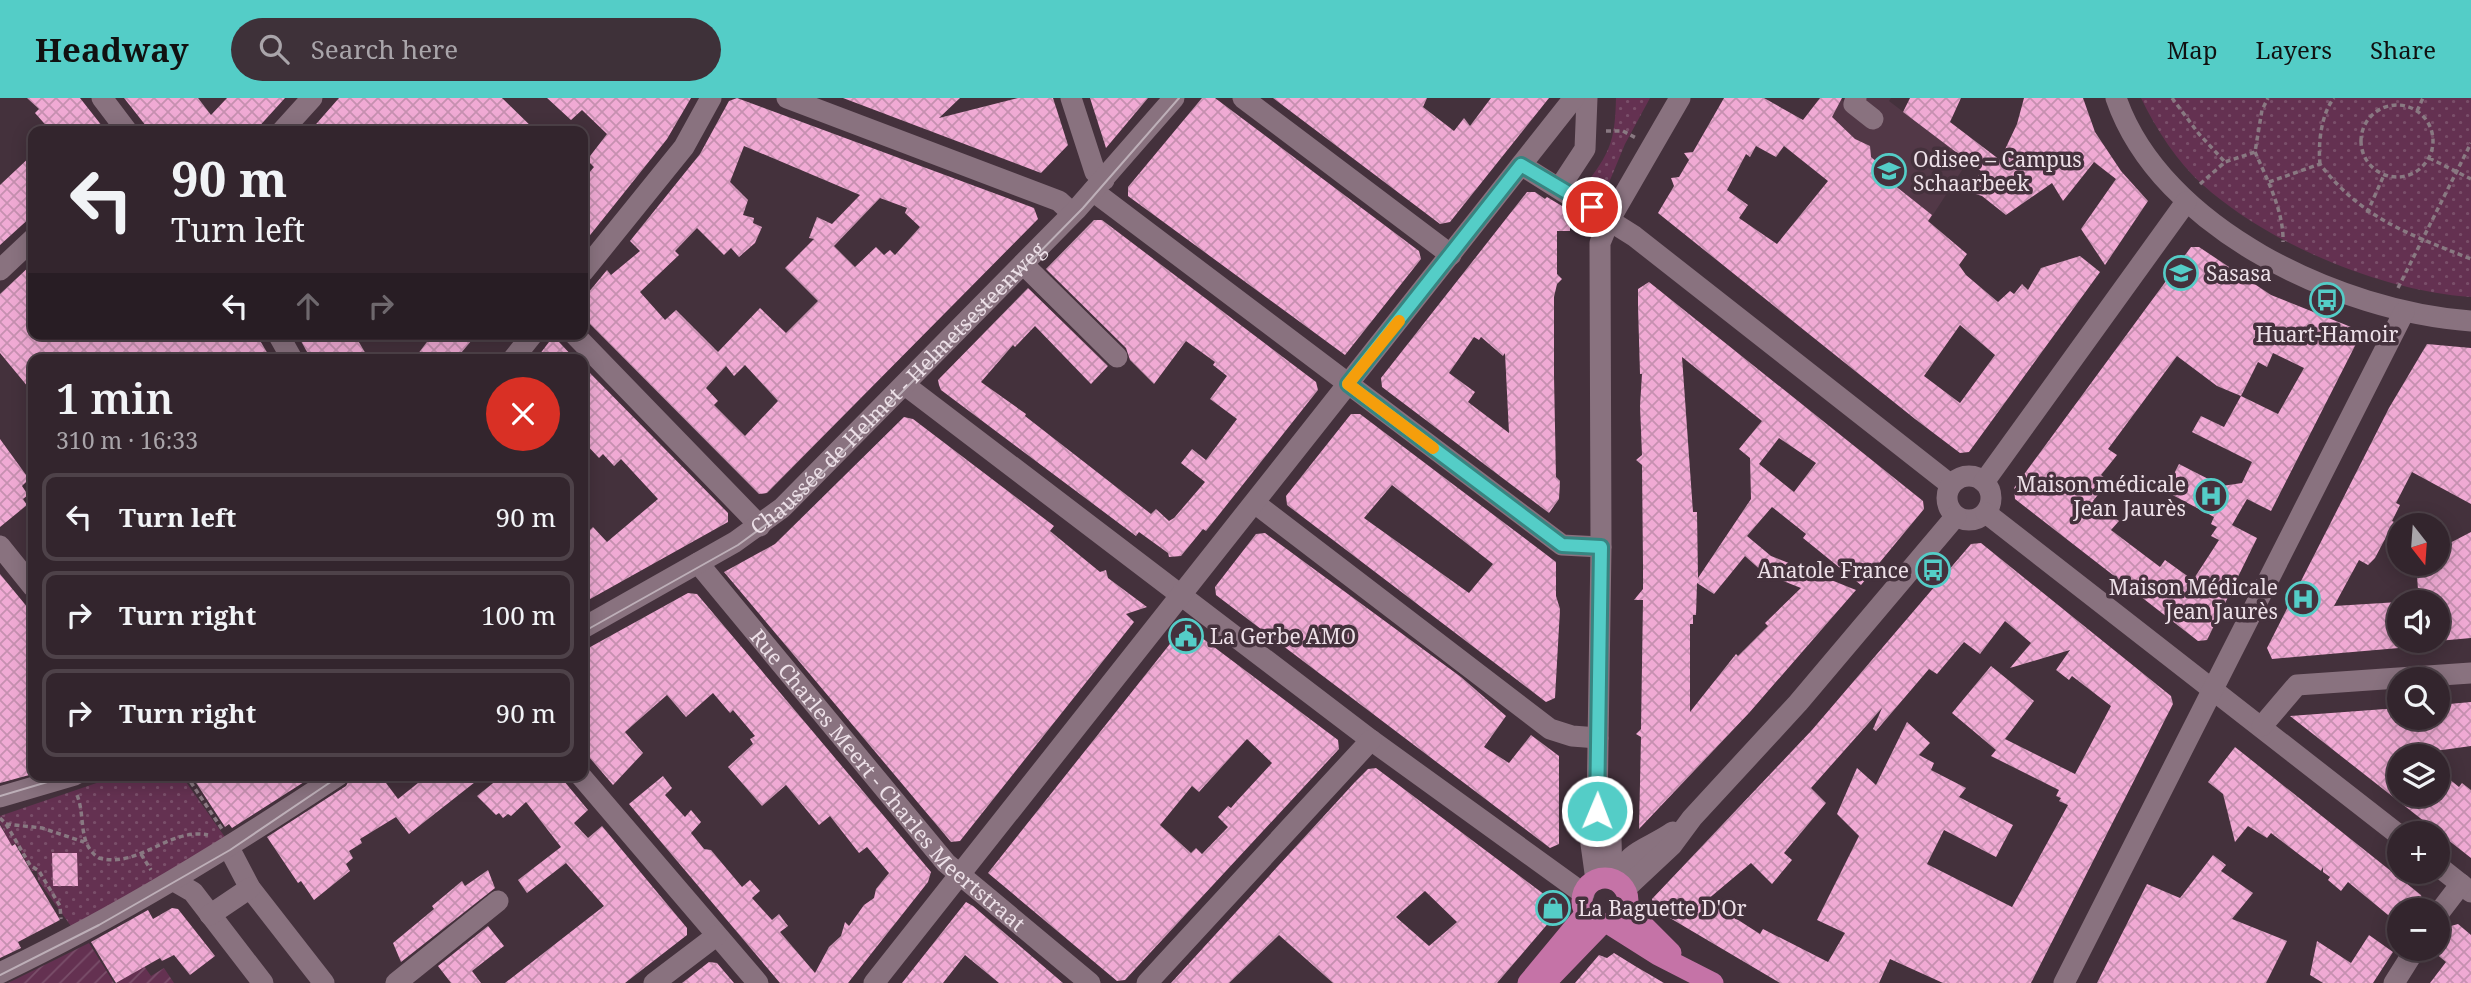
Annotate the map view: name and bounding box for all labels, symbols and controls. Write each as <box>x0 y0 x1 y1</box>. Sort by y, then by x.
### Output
search box <box>231 18 721 81</box>
text: Headway <box>35 27 189 72</box>
icon: search <box>255 30 293 68</box>
text: Search here <box>311 31 458 67</box>
text: Map <box>2167 33 2218 66</box>
text: Layers <box>2256 33 2332 66</box>
text: Share <box>2370 33 2436 66</box>
text: 90 m <box>171 145 287 211</box>
place label: Odisee – Campus Schaarbeek <box>1913 145 2082 197</box>
school or university icon: Odisee – Campus Schaarbeek <box>1870 152 1908 190</box>
icon: left <box>56 154 147 245</box>
pin <box>1562 177 1622 237</box>
icon: arrive <box>1573 188 1611 226</box>
text: Turn left <box>171 208 305 251</box>
street label: Chaussée de Helmet - Helmetsesteenweg <box>744 235 1052 541</box>
school or university icon: Sasasa <box>2162 254 2200 292</box>
place label: Sasasa <box>2206 259 2272 287</box>
bus stop icon: Huart-Hamoir <box>2308 281 2346 319</box>
icon: left <box>216 287 254 325</box>
icon: ahead <box>289 287 327 325</box>
icon: right <box>362 287 400 325</box>
place label: Huart-Hamoir <box>2256 320 2398 348</box>
text: 1 min <box>56 369 173 426</box>
button: close <box>486 377 560 451</box>
text: 310 m · 16:33 <box>56 424 198 456</box>
place label: Maison médicale Jean Jaurès <box>2017 470 2186 522</box>
hospital icon: Maison médicale Jean Jaurès <box>2192 477 2230 515</box>
icon: left <box>60 498 98 536</box>
text: Turn left <box>119 499 236 535</box>
text: 90 m <box>496 499 556 535</box>
north arrow <box>2387 513 2450 576</box>
map controls <box>2387 513 2450 961</box>
bus stop icon: Anatole France <box>1914 551 1952 589</box>
place label: Anatole France <box>1757 556 1909 584</box>
place label: Maison Médicale Jean Jaurès <box>2109 573 2278 625</box>
hospital icon: Maison Médicale Jean Jaurès <box>2284 580 2322 618</box>
button: sound <box>2387 590 2450 653</box>
icon: right <box>60 596 98 634</box>
text: Turn right <box>119 597 256 633</box>
text: 100 m <box>481 597 556 633</box>
public building icon: La Gerbe AMO <box>1167 617 1205 655</box>
place label: La Gerbe AMO <box>1210 622 1356 650</box>
street label: Rue Charles Meert - Charles Meertstraat <box>744 623 1031 937</box>
button: search <box>2387 667 2450 730</box>
icon: right <box>60 694 98 732</box>
text: Turn right <box>119 695 256 731</box>
text: 90 m <box>496 695 556 731</box>
button: layers <box>2387 744 2450 807</box>
position arrow <box>1560 774 1634 848</box>
button: + <box>2387 821 2450 884</box>
shop icon: La Baguette D'Or <box>1534 889 1572 927</box>
place label: La Baguette D'Or <box>1578 894 1747 922</box>
button: − <box>2387 898 2450 961</box>

